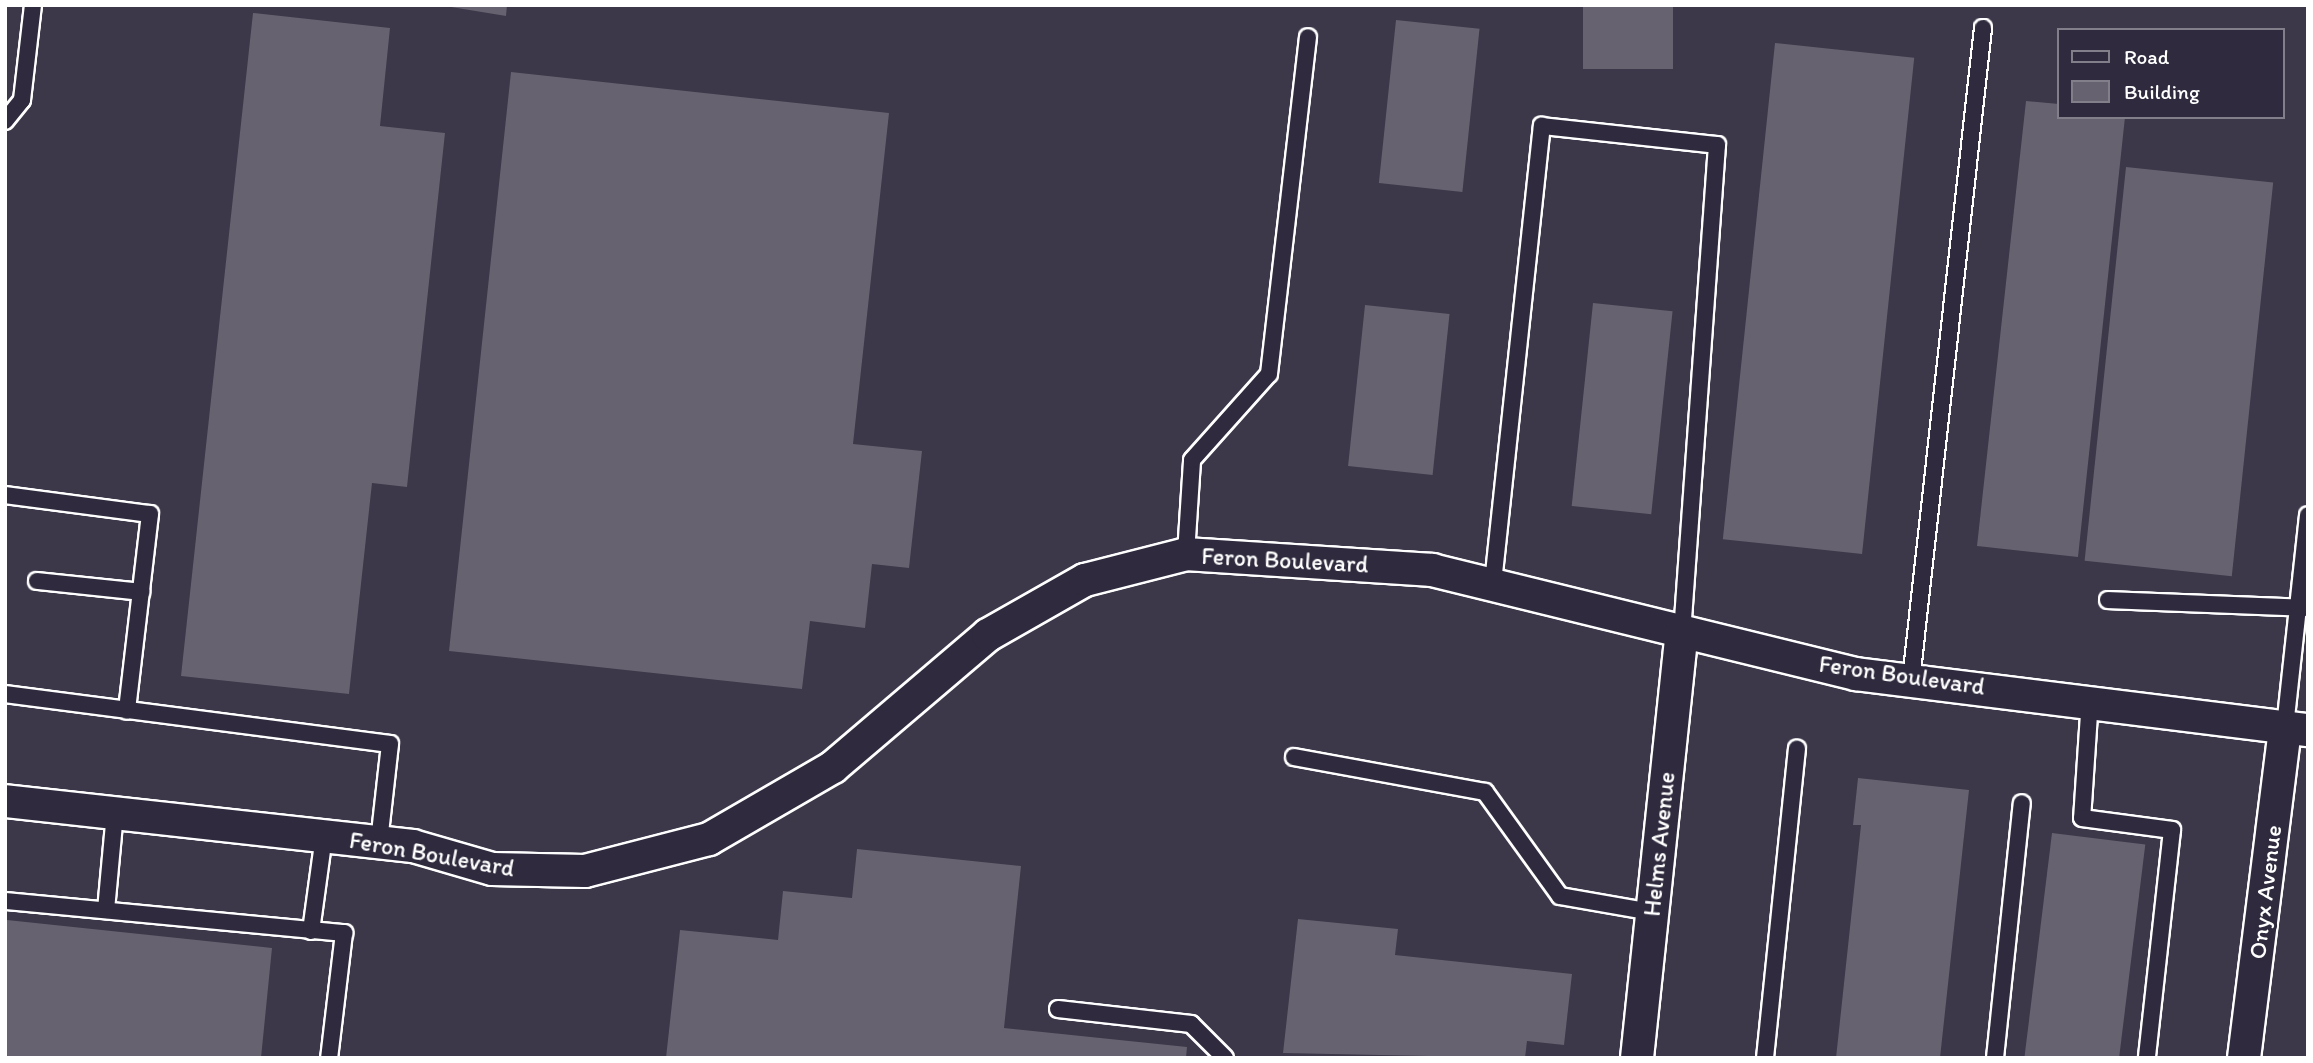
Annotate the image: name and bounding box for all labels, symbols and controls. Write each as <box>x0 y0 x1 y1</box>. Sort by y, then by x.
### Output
legend <box>2058 28 2285 119</box>
text: Road <box>2124 44 2169 69</box>
text: Building <box>2124 79 2200 104</box>
street label: Feron Boulevard <box>1200 541 1370 579</box>
street label: Feron Boulevard <box>1817 649 1987 701</box>
street label: Helms Avenue <box>1637 770 1681 918</box>
street label: Onyx Avenue <box>2243 823 2287 961</box>
street label: Feron Boulevard <box>347 825 517 883</box>

